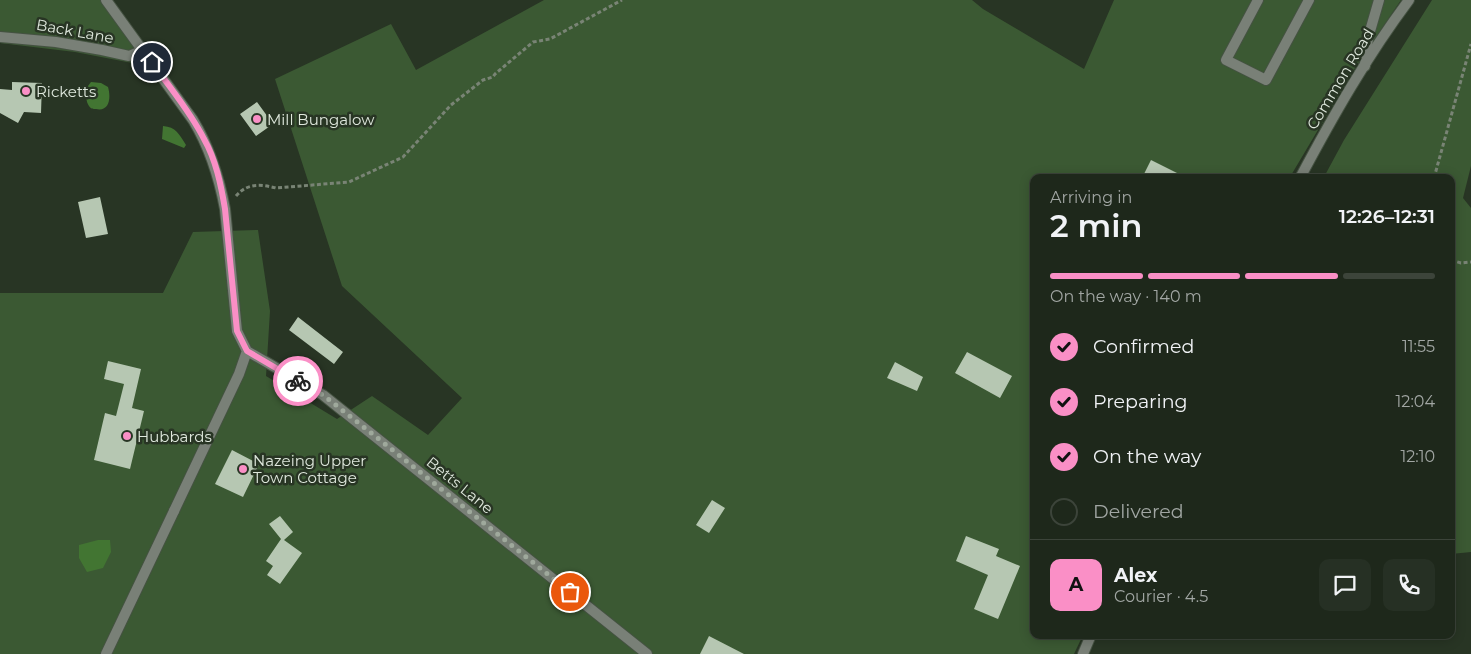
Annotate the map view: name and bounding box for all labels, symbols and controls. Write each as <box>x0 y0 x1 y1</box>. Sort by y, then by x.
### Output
street label: Back Lane <box>35 15 115 47</box>
street label: Common Road <box>1302 25 1378 133</box>
pin <box>131 41 173 83</box>
icon: home <box>138 48 166 76</box>
place label: Ricketts <box>36 82 96 101</box>
marker: Ricketts <box>20 85 32 97</box>
place label: Mill Bungalow <box>267 110 375 129</box>
marker: Mill Bungalow <box>251 113 263 125</box>
text: Arriving in <box>1050 188 1132 207</box>
text: 12:26–12:31 <box>1339 205 1435 228</box>
text: 2 min <box>1050 206 1142 245</box>
text: On the way · 140 m <box>1050 287 1202 306</box>
icon: check <box>1050 333 1078 361</box>
text: Confirmed <box>1093 335 1194 358</box>
text: 11:55 <box>1402 337 1435 356</box>
courier <box>273 356 323 406</box>
icon: bike <box>284 367 312 395</box>
icon: check <box>1050 388 1078 416</box>
text: Preparing <box>1093 390 1188 413</box>
text: 12:04 <box>1396 392 1435 411</box>
place label: Hubbards <box>137 427 212 446</box>
marker: Hubbards <box>121 430 133 442</box>
icon: check <box>1050 443 1078 471</box>
text: On the way <box>1093 445 1201 468</box>
text: 12:10 <box>1400 447 1435 466</box>
place label: Nazeing Upper Town Cottage <box>253 451 366 487</box>
street label: Betts Lane <box>423 452 497 518</box>
marker: Nazeing Upper Town Cottage <box>237 463 249 475</box>
text: Delivered <box>1093 500 1184 523</box>
button: chat <box>1319 559 1371 611</box>
button: phone <box>1383 559 1435 611</box>
text: Alex <box>1114 564 1157 587</box>
pin <box>549 571 591 613</box>
text: A <box>1069 573 1083 596</box>
icon: bag <box>556 578 584 606</box>
text: Courier · 4.5 <box>1114 587 1208 606</box>

